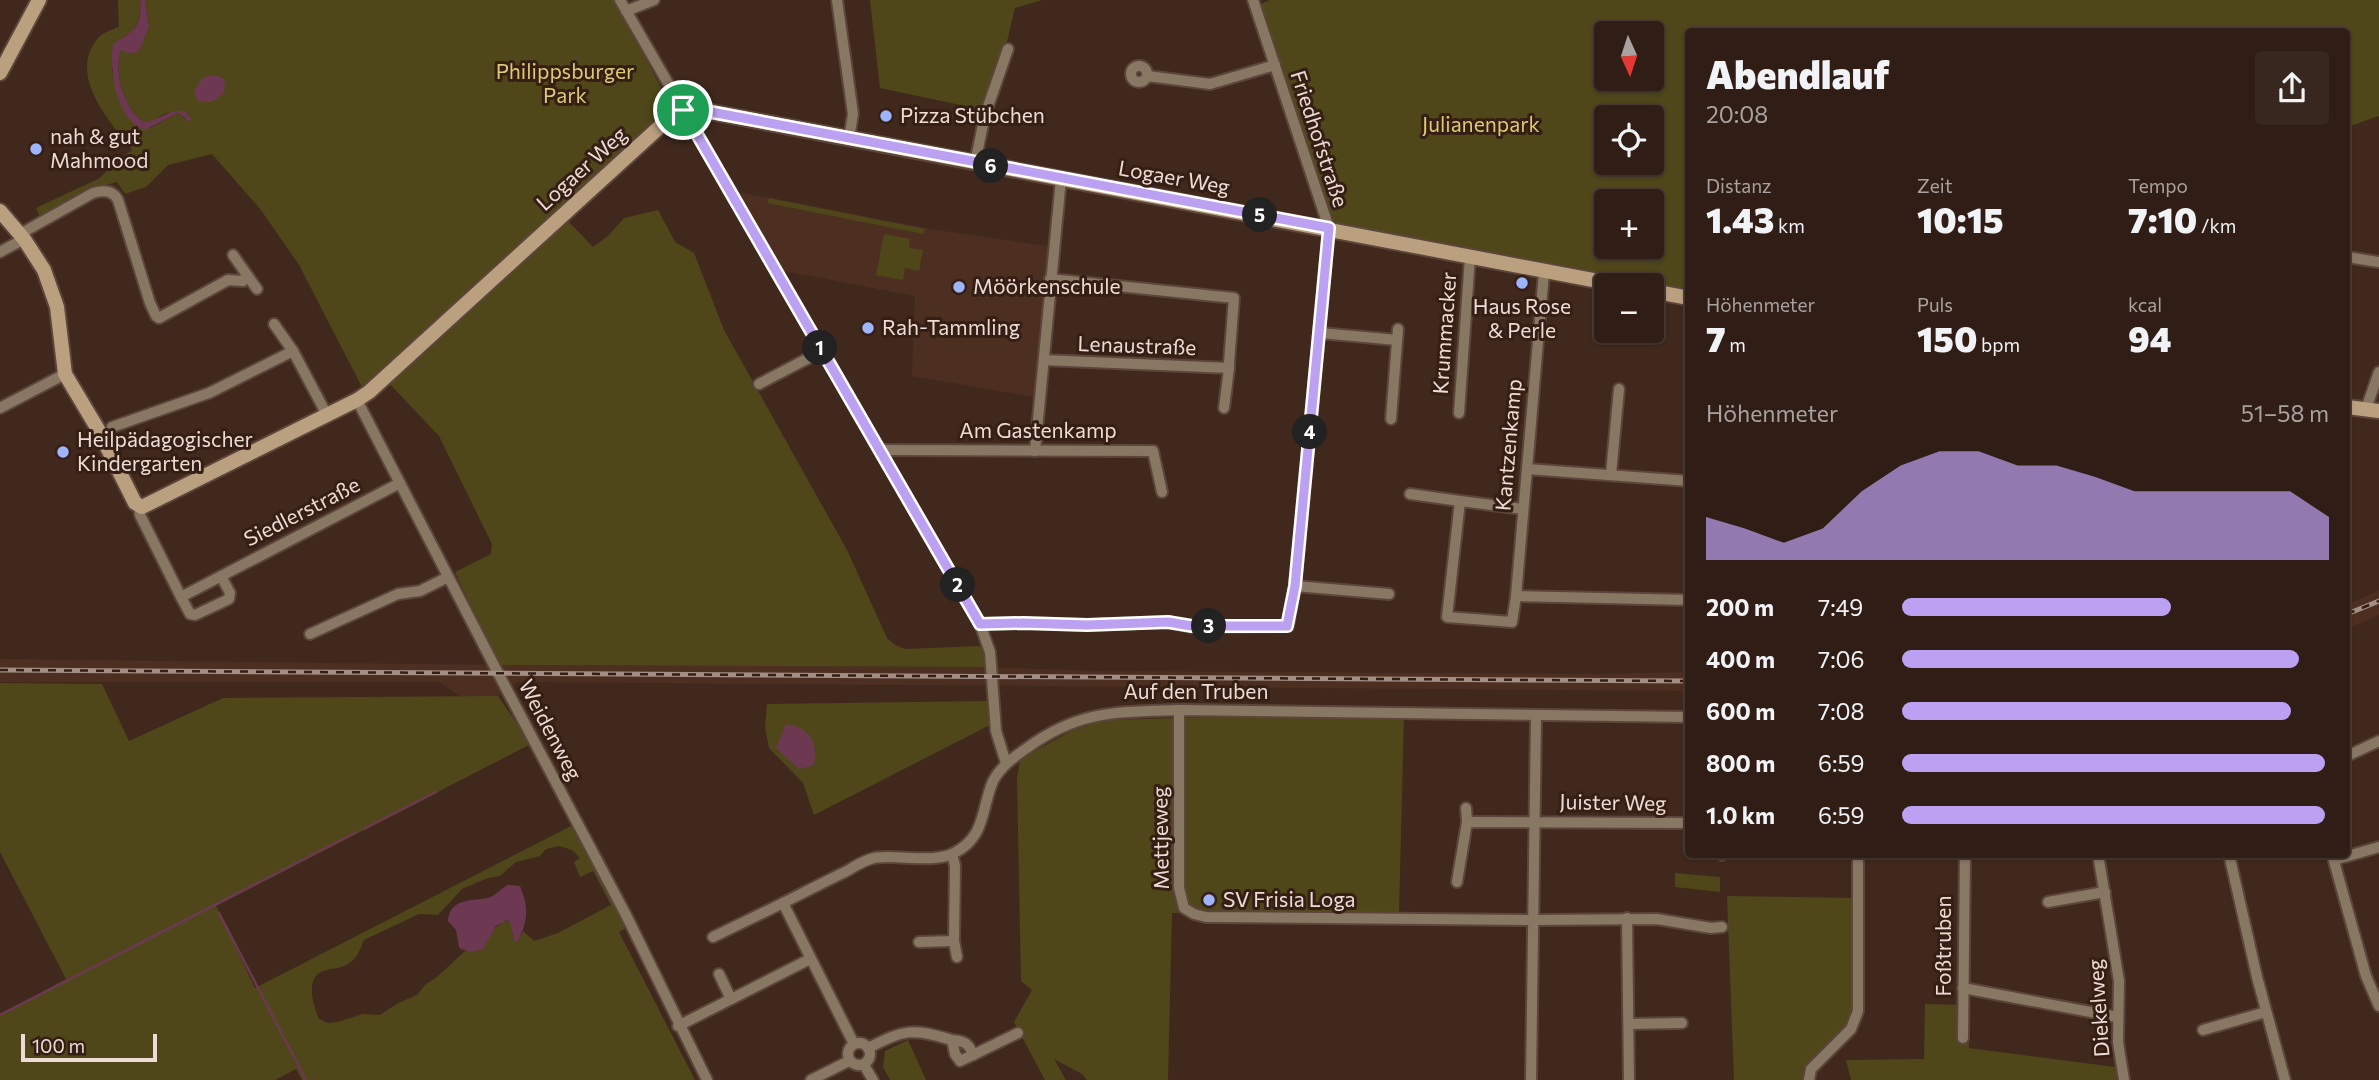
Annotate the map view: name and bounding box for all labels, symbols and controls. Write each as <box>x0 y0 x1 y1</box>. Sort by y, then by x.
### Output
north arrow <box>1594 21 1664 91</box>
map controls <box>1594 21 1664 343</box>
text: Abendlauf <box>1706 50 1889 97</box>
button: share <box>2255 51 2329 125</box>
park label: Philippsburger Park <box>496 58 634 107</box>
street label: Friedhofstraße <box>1287 67 1354 210</box>
pin <box>653 80 713 140</box>
icon: arrive <box>664 91 702 129</box>
text: 20:08 <box>1706 100 1768 128</box>
place label: Pizza Stübchen <box>900 102 1045 127</box>
button: locate <box>1594 105 1664 175</box>
marker: Pizza Stübchen <box>878 108 894 124</box>
park label: Julianenpark <box>1422 111 1540 136</box>
street label: Logaer Weg <box>531 121 631 215</box>
place label: nah & gut Mahmood <box>50 123 148 172</box>
marker: nah & gut Mahmood <box>28 141 44 157</box>
pin: 6 <box>974 148 1009 184</box>
text: 6 <box>985 154 996 177</box>
street label: Logaer Weg <box>1117 154 1232 199</box>
text: Distanz <box>1706 174 1772 197</box>
text: Zeit <box>1917 174 1952 197</box>
text: Tempo <box>2128 174 2188 197</box>
button: + <box>1594 189 1664 259</box>
text: 1.43 <box>1706 197 1774 240</box>
text: 10:15 <box>1917 197 2004 240</box>
text: 7:10 <box>2128 197 2197 240</box>
pin: 5 <box>1242 198 1278 232</box>
text: 5 <box>1254 203 1265 226</box>
text: km <box>1774 214 1805 237</box>
text: /km <box>2197 214 2236 237</box>
street label: Krummacker <box>1427 271 1460 395</box>
place label: Möörkenschule <box>973 273 1121 298</box>
button: − <box>1594 273 1664 343</box>
marker: Haus Rose & Perle <box>1514 275 1530 291</box>
marker: Möörkenschule <box>951 279 967 295</box>
place label: Haus Rose & Perle <box>1473 293 1571 342</box>
text: Höhenmeter <box>1706 293 1815 316</box>
text: Puls <box>1917 293 1953 316</box>
text: kcal <box>2128 293 2162 316</box>
place label: Rah-Tammling <box>882 314 1020 339</box>
text: 7 <box>1706 316 1726 359</box>
text: 150 <box>1917 316 1977 359</box>
text: 94 <box>2128 316 2172 359</box>
marker: Rah-Tammling <box>860 320 876 336</box>
pin: 1 <box>802 330 838 366</box>
street label: Lenaustraße <box>1077 330 1197 359</box>
text: m <box>1726 333 1746 356</box>
text: bpm <box>1977 333 2020 356</box>
text: 1 <box>815 336 824 359</box>
street label: Kantzenkamp <box>1489 378 1526 512</box>
text: Höhenmeter <box>1706 399 1838 427</box>
text: 51–58 m <box>2241 399 2329 427</box>
pin: 4 <box>1292 414 1328 450</box>
street label: Am Gastenkamp <box>959 417 1117 442</box>
text: 4 <box>1304 420 1315 443</box>
place label: Heilpädagogischer Kindergarten <box>77 426 253 475</box>
marker: Heilpädagogischer Kindergarten <box>55 444 71 460</box>
street label: Siedlerstraße <box>239 471 363 551</box>
pin: 2 <box>940 568 976 602</box>
text: 2 <box>952 573 963 596</box>
text: 200 m <box>1706 593 1774 621</box>
text: 7:49 <box>1818 593 1863 621</box>
pin: 3 <box>1192 608 1226 644</box>
text: 3 <box>1203 614 1214 637</box>
text: 400 m <box>1706 645 1775 673</box>
text: 7:06 <box>1818 645 1865 673</box>
street label: Weidenweg <box>514 675 588 784</box>
street label: Auf den Truben <box>1124 678 1268 703</box>
text: 600 m <box>1706 697 1775 725</box>
text: 7:08 <box>1818 697 1865 725</box>
text: 800 m <box>1706 749 1775 777</box>
text: 6:59 <box>1818 749 1865 777</box>
street label: Mettjeweg <box>1146 786 1173 890</box>
street label: Juister Weg <box>1559 788 1667 815</box>
text: 1.0 km <box>1706 801 1775 829</box>
text: 6:59 <box>1818 801 1865 829</box>
place label: SV Frisia Loga <box>1223 886 1356 911</box>
marker: SV Frisia Loga <box>1201 892 1217 908</box>
street label: Foßtruben <box>1930 896 1955 996</box>
street label: Diekelweg <box>2082 958 2113 1058</box>
scale bar <box>21 1031 158 1063</box>
text: 100 m <box>32 1034 85 1057</box>

